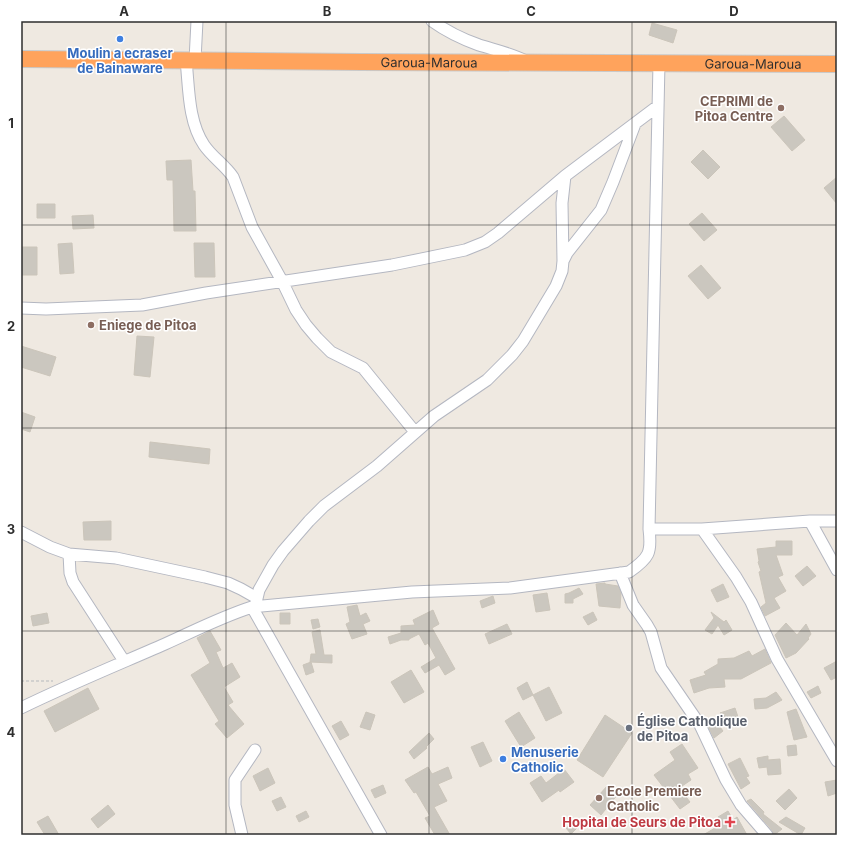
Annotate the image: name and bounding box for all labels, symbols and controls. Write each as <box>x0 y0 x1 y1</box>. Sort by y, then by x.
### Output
text: A <box>119 3 129 19</box>
text: B <box>323 3 332 19</box>
text: C <box>526 3 536 19</box>
text: D <box>729 3 739 19</box>
marker: Moulin a ecraser de Bainaware <box>115 34 125 44</box>
place label: Moulin a ecraser de Bainaware <box>67 45 173 76</box>
street label: Garoua-Maroua <box>380 54 478 70</box>
street label: Garoua-Maroua <box>704 55 802 72</box>
place label: CEPRIMI de Pitoa Centre <box>695 93 773 124</box>
marker: CEPRIMI de Pitoa Centre <box>776 103 786 113</box>
text: 1 <box>8 115 14 131</box>
place label: Eniege de Pitoa <box>99 317 197 333</box>
text: 2 <box>7 318 15 334</box>
marker: Eniege de Pitoa <box>86 320 96 330</box>
text: 3 <box>7 521 15 537</box>
place label: Église Catholique de Pitoa <box>637 713 748 744</box>
marker: Église Catholique de Pitoa <box>624 723 634 733</box>
text: 4 <box>7 724 16 740</box>
place label: Menuserie Catholic <box>511 744 579 775</box>
marker: Menuserie Catholic <box>498 754 508 764</box>
place label: Ecole Premiere Catholic <box>607 783 702 814</box>
marker: Ecole Premiere Catholic <box>594 793 604 803</box>
place label: Hopital de Seurs de Pitoa <box>562 814 721 830</box>
marker: Hopital de Seurs de Pitoa <box>724 816 736 828</box>

